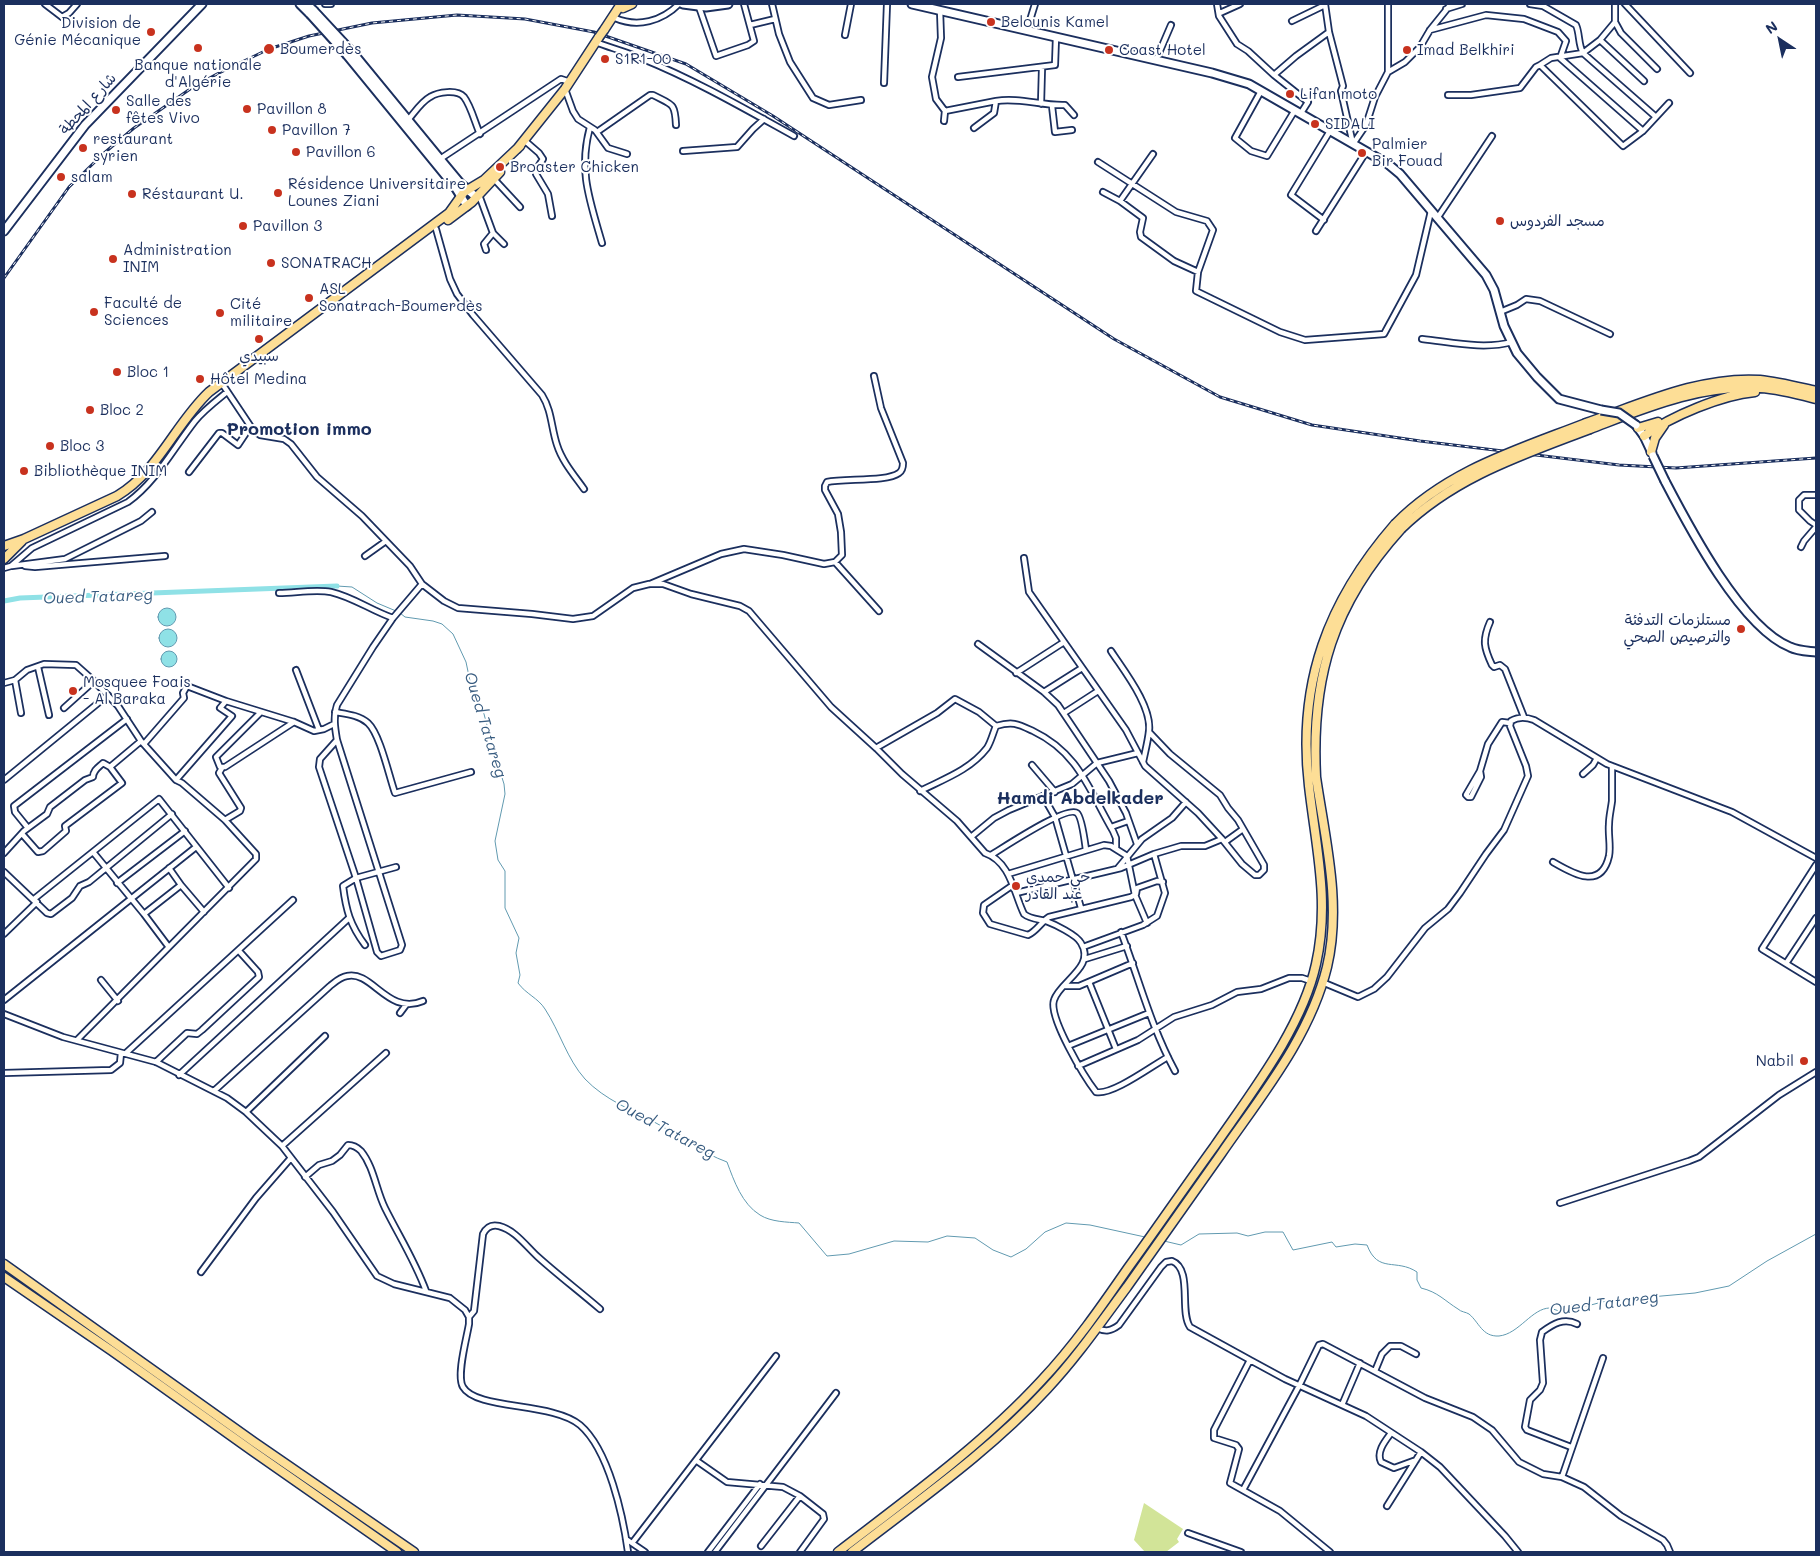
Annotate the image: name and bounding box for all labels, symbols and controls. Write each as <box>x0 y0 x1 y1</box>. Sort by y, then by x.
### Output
place label: Belounis Kamel <box>1001 13 1109 31</box>
place label: Division de Génie Mécanique <box>14 14 141 49</box>
north arrow <box>1755 15 1805 65</box>
marker: Belounis Kamel <box>985 16 997 28</box>
text: N <box>1762 16 1781 38</box>
marker: Division de Génie Mécanique <box>145 26 157 38</box>
place label: Boumerdès <box>280 40 362 58</box>
place label: Coast Hotel <box>1119 41 1206 59</box>
place label: Imad Belkhiri <box>1417 41 1515 59</box>
marker: Banque nationale d'Algérie <box>192 42 204 54</box>
marker: Boumerdès <box>262 42 276 56</box>
marker: Coast Hotel <box>1103 44 1115 56</box>
marker: Imad Belkhiri <box>1401 44 1413 56</box>
place label: S1R1-00 <box>615 50 671 68</box>
marker: S1R1-00 <box>599 53 611 65</box>
place label: Banque nationale d'Algérie <box>134 56 262 91</box>
street label: شارع المحطة <box>56 70 120 138</box>
place label: Lifan moto <box>1300 85 1377 103</box>
marker: Lifan moto <box>1284 88 1296 100</box>
place label: Salle des fêtes Vivo <box>126 92 200 127</box>
place label: Pavillon 8 <box>257 100 327 118</box>
marker: Pavillon 8 <box>241 103 253 115</box>
marker: Salle des fêtes Vivo <box>110 104 122 116</box>
place label: SIDALI <box>1325 115 1375 133</box>
marker: SIDALI <box>1309 118 1321 130</box>
place label: Pavillon 7 <box>282 121 351 139</box>
marker: Pavillon 7 <box>266 124 278 136</box>
place label: restaurant syrien <box>93 130 173 165</box>
place label: Palmier Bir Fouad <box>1372 135 1443 170</box>
marker: restaurant syrien <box>77 142 89 154</box>
place label: Pavillon 6 <box>306 143 376 161</box>
marker: Pavillon 6 <box>290 146 302 158</box>
marker: Palmier Bir Fouad <box>1356 147 1368 159</box>
place label: Broaster Chicken <box>510 158 639 176</box>
marker: Broaster Chicken <box>494 161 506 173</box>
place label: salam <box>71 168 113 186</box>
marker: salam <box>55 171 67 183</box>
place label: Résidence Universitaire Lounes Ziani <box>288 175 466 210</box>
place label: Réstaurant U. <box>142 185 244 203</box>
marker: Résidence Universitaire Lounes Ziani <box>272 187 284 199</box>
marker: Réstaurant U. <box>126 188 138 200</box>
place label: مسجد الفردوس <box>1510 212 1605 230</box>
marker: مسجد الفردوس <box>1494 215 1506 227</box>
place label: Pavillon 3 <box>253 217 322 235</box>
marker: Pavillon 3 <box>237 220 249 232</box>
place label: Administration INIM <box>123 241 231 276</box>
marker: Administration INIM <box>107 253 119 265</box>
place label: SONATRACH <box>281 254 372 272</box>
marker: SONATRACH <box>265 257 277 269</box>
place label: ASL Sonatrach-Boumerdès <box>319 280 483 315</box>
marker: ASL Sonatrach-Boumerdès <box>303 292 315 304</box>
place label: Faculté de Sciences <box>104 294 182 329</box>
place label: Cité militaire <box>230 295 292 330</box>
marker: Faculté de Sciences <box>88 306 100 318</box>
marker: Cité militaire <box>214 307 226 319</box>
marker: سبيدي <box>253 333 265 345</box>
place label: سبيدي <box>239 347 279 365</box>
place label: Bloc 1 <box>127 363 169 381</box>
marker: Bloc 1 <box>111 366 123 378</box>
place label: Hôtel Medina <box>210 370 307 388</box>
marker: Hôtel Medina <box>194 373 206 385</box>
place label: Bloc 2 <box>100 401 144 419</box>
marker: Bloc 2 <box>84 404 96 416</box>
district label: Promotion immo <box>226 418 372 440</box>
place label: Bloc 3 <box>60 437 104 455</box>
marker: Bloc 3 <box>44 440 56 452</box>
place label: Bibliothèque INIM <box>34 462 167 480</box>
marker: Bibliothèque INIM <box>18 465 30 477</box>
water label: Oued Tatareg <box>43 585 153 609</box>
place label: مستلزمات التدفئة والترصيص الصحي <box>1624 611 1731 646</box>
marker: مستلزمات التدفئة والترصيص الصحي <box>1735 623 1747 635</box>
water label: Oued Tatareg <box>460 670 510 780</box>
place label: Mosquee Foais - Al Baraka <box>83 673 191 708</box>
marker: Mosquee Foais - Al Baraka <box>67 685 79 697</box>
district label: Hamdi Abdelkader <box>996 787 1164 809</box>
place label: حي حمدي عبد القادر <box>1026 868 1091 903</box>
marker: حي حمدي عبد القادر <box>1010 880 1022 892</box>
place label: Nabil <box>1756 1052 1794 1070</box>
marker: Nabil <box>1798 1055 1810 1067</box>
water label: Oued Tatareg <box>612 1095 718 1163</box>
water label: Oued Tatareg <box>1548 1288 1660 1320</box>

